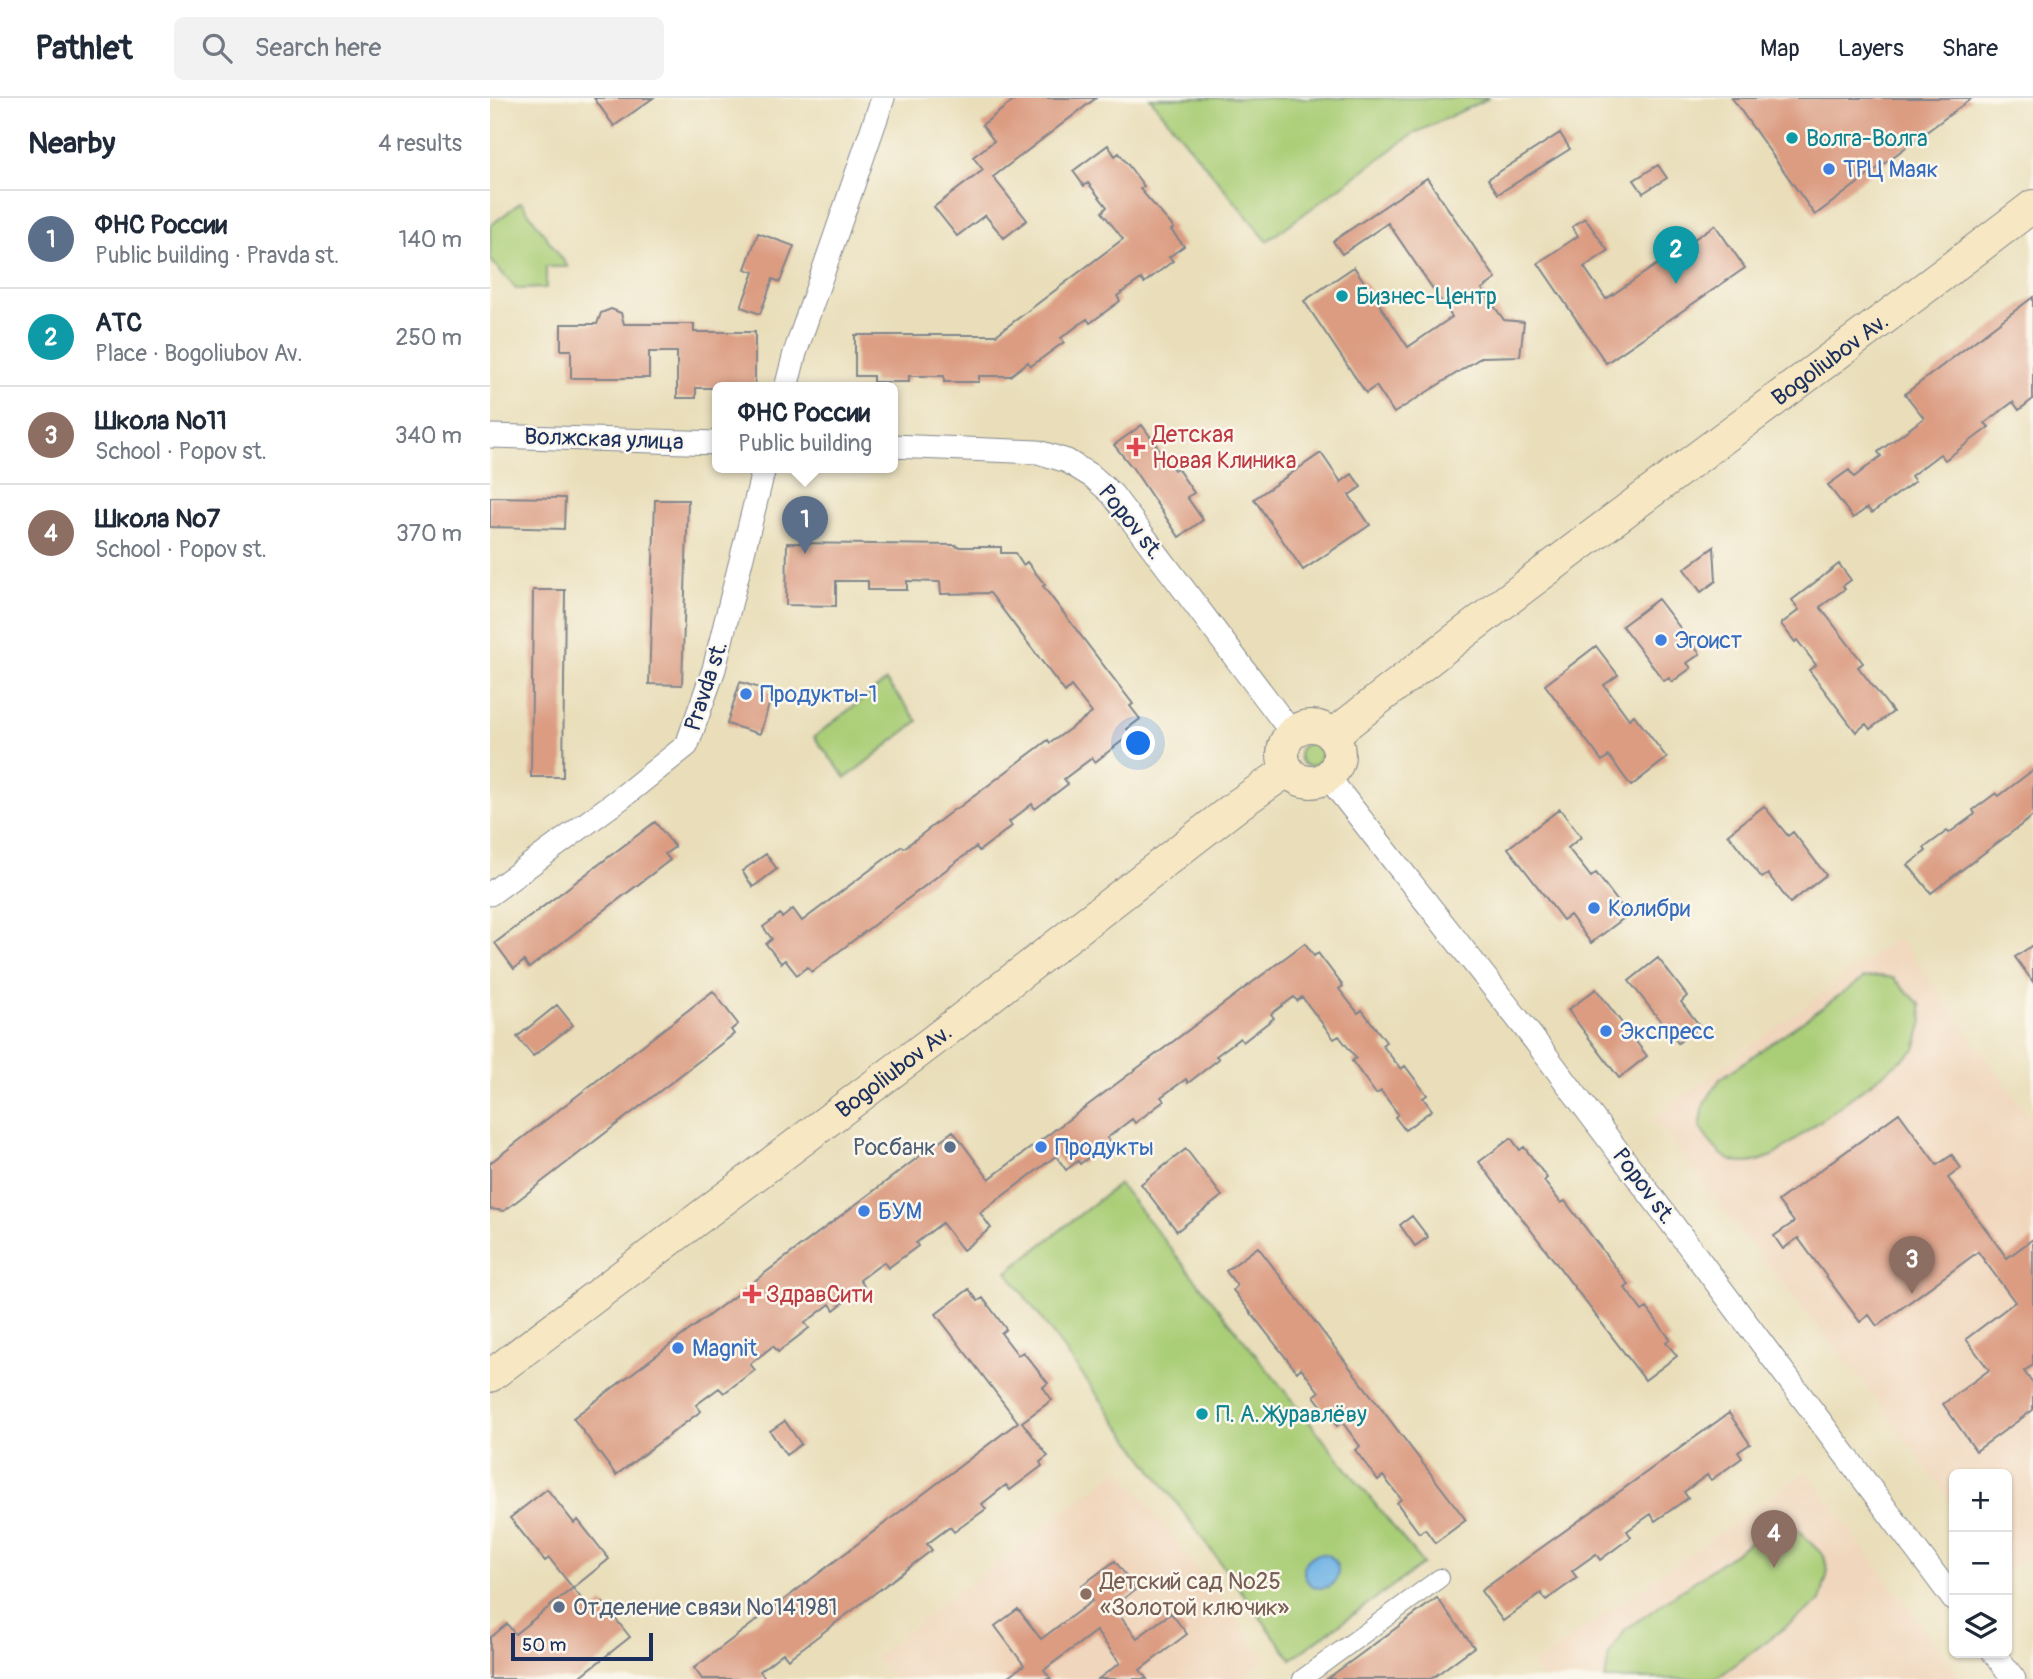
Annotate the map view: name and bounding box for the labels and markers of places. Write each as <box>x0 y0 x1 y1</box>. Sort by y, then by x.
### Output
place label: Волга-Волга <box>1806 124 1928 153</box>
marker: Волга-Волга <box>1784 130 1800 146</box>
place label: ТРЦ Маяк <box>1843 155 1939 184</box>
marker: ТРЦ Маяк <box>1821 161 1837 177</box>
pin: 2 <box>1653 226 1699 284</box>
place label: Бизнес-Центр <box>1356 282 1497 311</box>
marker: Бизнес-Центр <box>1334 288 1350 304</box>
place label: Детская Новая Клиника <box>1151 420 1297 475</box>
marker: Детская Новая Клиника <box>1126 437 1146 457</box>
pin: 1 <box>782 496 828 554</box>
place label: Эгоист <box>1675 626 1742 655</box>
marker: Эгоист <box>1653 632 1669 648</box>
place label: Продукты-1 <box>760 680 878 709</box>
marker: Продукты-1 <box>738 686 754 702</box>
place label: Колибри <box>1608 894 1690 923</box>
marker: Колибри <box>1586 900 1602 916</box>
place label: Экспресс <box>1620 1017 1715 1046</box>
marker: Экспресс <box>1598 1023 1614 1039</box>
place label: Росбанк <box>853 1133 936 1162</box>
place label: Продукты <box>1055 1133 1154 1162</box>
marker: Росбанк <box>942 1139 958 1155</box>
marker: Продукты <box>1033 1139 1049 1155</box>
place label: БУМ <box>878 1197 922 1226</box>
marker: БУМ <box>856 1203 872 1219</box>
pin: 3 <box>1889 1236 1935 1294</box>
place label: ЗдравСити <box>766 1280 873 1309</box>
marker: ЗдравСити <box>744 1286 760 1302</box>
place label: Magnit <box>692 1334 758 1363</box>
marker: Magnit <box>670 1340 686 1356</box>
place label: П. А. Журавлёву <box>1216 1400 1367 1429</box>
marker: П. А. Журавлёву <box>1194 1406 1210 1422</box>
pin: 4 <box>1751 1510 1797 1568</box>
place label: Детский сад №25 «Золотой ключик» <box>1099 1567 1290 1622</box>
marker: Детский сад №25 «Золотой ключик» <box>1078 1586 1094 1602</box>
place label: Отделение связи №141981 <box>573 1593 838 1622</box>
marker: Отделение связи №141981 <box>551 1599 567 1615</box>

